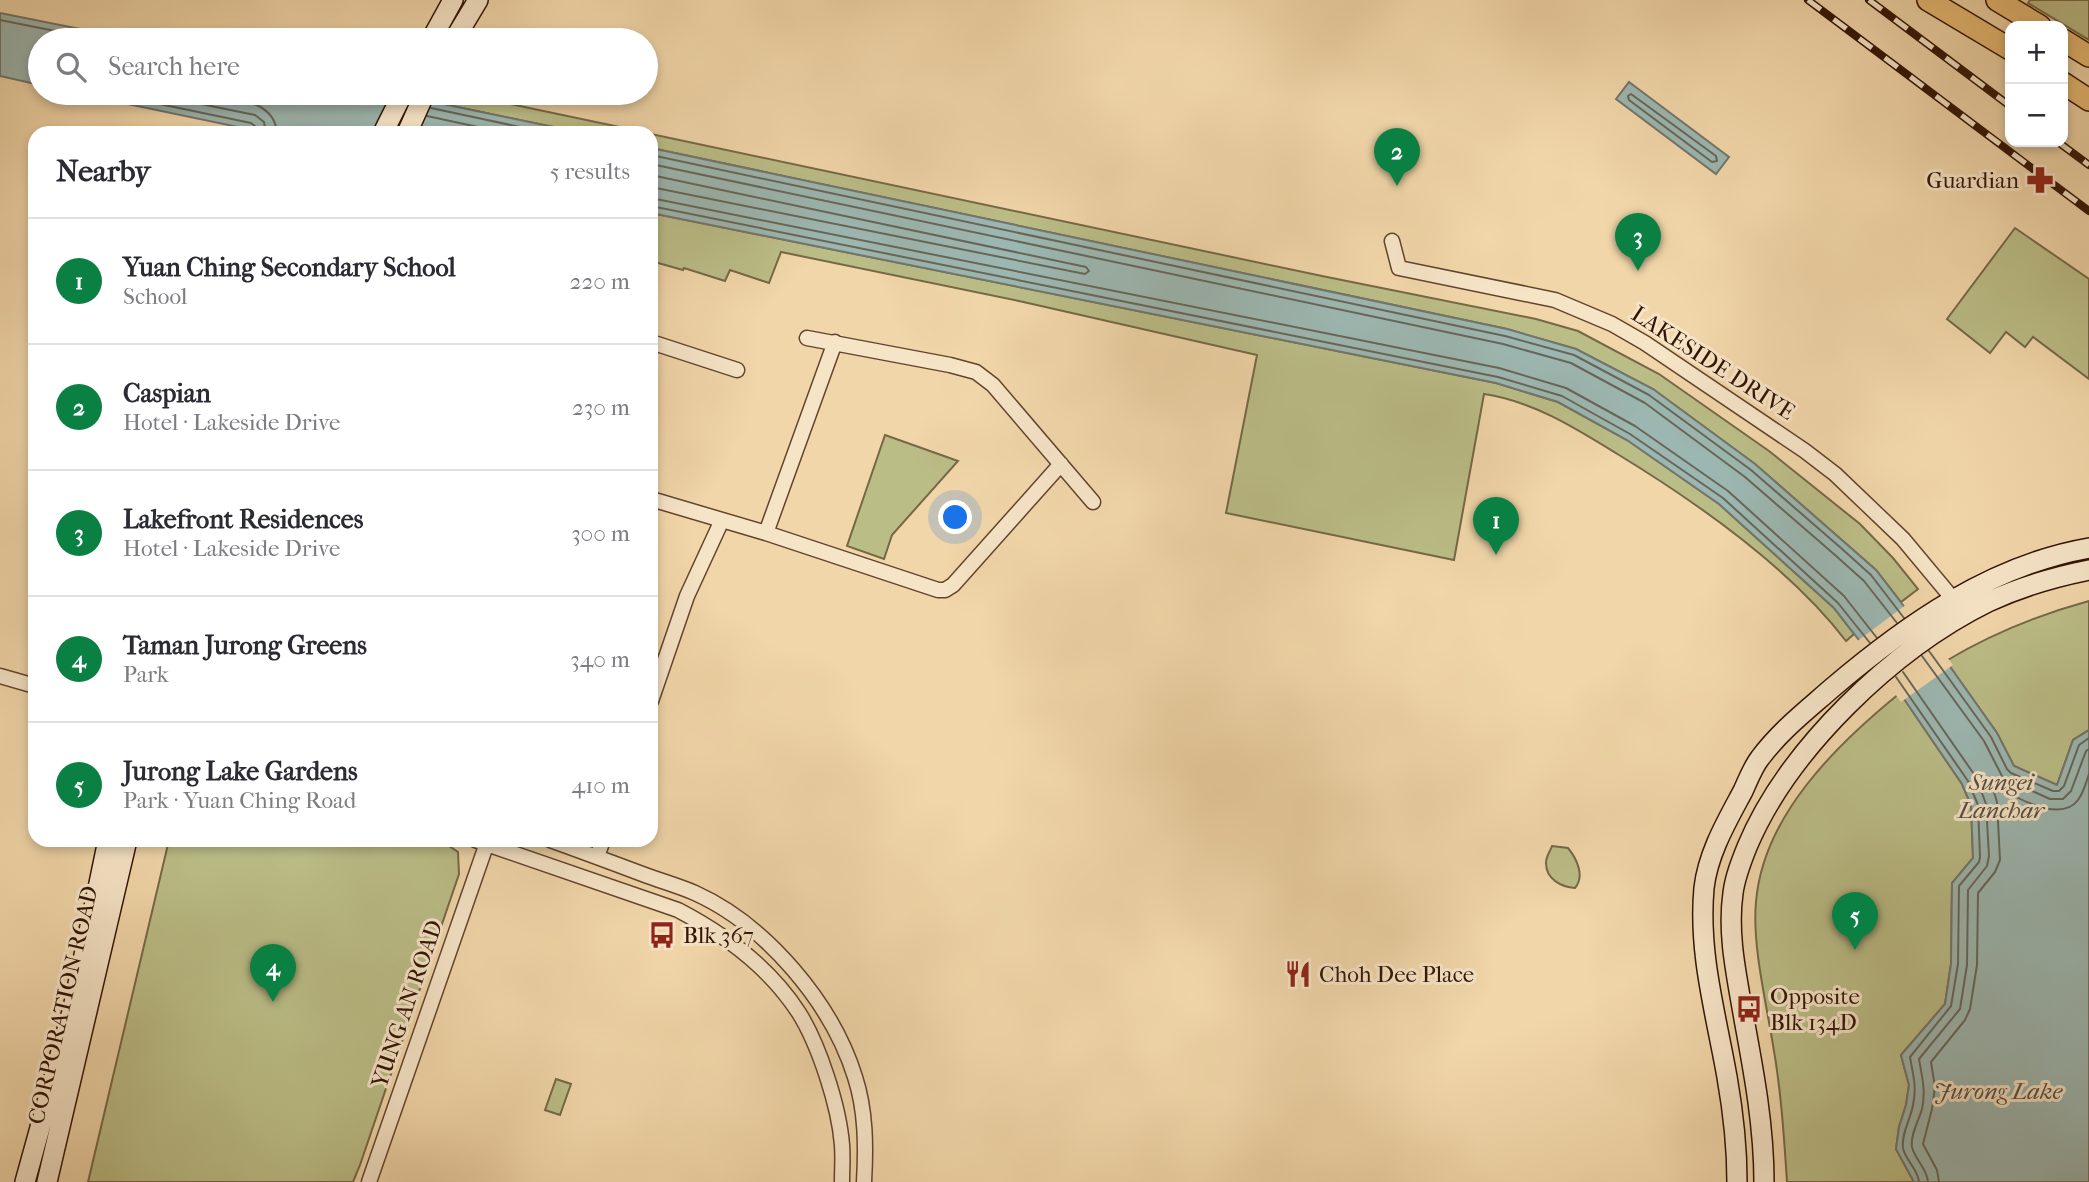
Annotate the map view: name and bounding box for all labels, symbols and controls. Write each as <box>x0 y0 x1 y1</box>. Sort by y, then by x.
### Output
map controls <box>2005 21 2068 147</box>
button: + <box>2005 21 2068 84</box>
search box <box>28 28 658 105</box>
icon: search <box>52 48 90 86</box>
text: Search here <box>108 51 240 82</box>
button: − <box>2005 84 2068 147</box>
pin: 2 <box>1374 128 1420 186</box>
text: Nearby <box>56 154 151 189</box>
text: 5 results <box>550 158 630 185</box>
pharmacy icon: Guardian <box>2025 165 2055 195</box>
place label: Guardian <box>1926 167 2020 194</box>
pin: 3 <box>1615 213 1661 271</box>
text: Yuan Ching Secondary School <box>123 252 456 283</box>
text: 1 <box>75 268 83 295</box>
text: 220 m <box>570 268 630 295</box>
text: School <box>123 283 187 310</box>
street label: LAKESIDE DRIVE <box>1626 300 1800 426</box>
text: Caspian <box>123 378 211 409</box>
text: 2 <box>73 394 85 421</box>
text: 230 m <box>572 394 630 421</box>
text: Hotel · Lakeside Drive <box>123 409 340 436</box>
pin: 1 <box>1473 497 1519 555</box>
your location <box>938 500 972 534</box>
text: Lakefront Residences <box>123 504 363 535</box>
text: 3 <box>74 520 84 547</box>
text: 300 m <box>571 520 630 547</box>
text: Hotel · Lakeside Drive <box>123 535 340 562</box>
text: Taman Jurong Greens <box>123 630 367 661</box>
text: 4 <box>72 646 86 673</box>
text: 340 m <box>570 646 630 673</box>
text: Park <box>123 661 169 688</box>
text: Jurong Lake Gardens <box>123 756 358 787</box>
water label: Sungei Lanchar <box>1956 768 2046 824</box>
text: 5 <box>74 772 84 799</box>
text: 410 m <box>572 772 630 799</box>
text: Park · Yuan Ching Road <box>123 787 356 814</box>
street label: CORPORATION ROAD <box>22 883 104 1127</box>
pin: 5 <box>1832 892 1878 950</box>
street label: YUNG AN ROAD <box>365 916 448 1092</box>
bus stop icon: Blk 367 <box>647 920 677 950</box>
place label: Blk 367 <box>683 922 754 949</box>
pin: 4 <box>250 944 296 1002</box>
restaurant icon: Choh Dee Place <box>1283 959 1313 989</box>
place label: Choh Dee Place <box>1319 961 1474 988</box>
place label: Opposite Blk 134D <box>1770 983 1860 1036</box>
bus stop icon: Opposite Blk 134D <box>1734 994 1764 1024</box>
water label: Jurong Lake <box>1934 1077 2063 1105</box>

